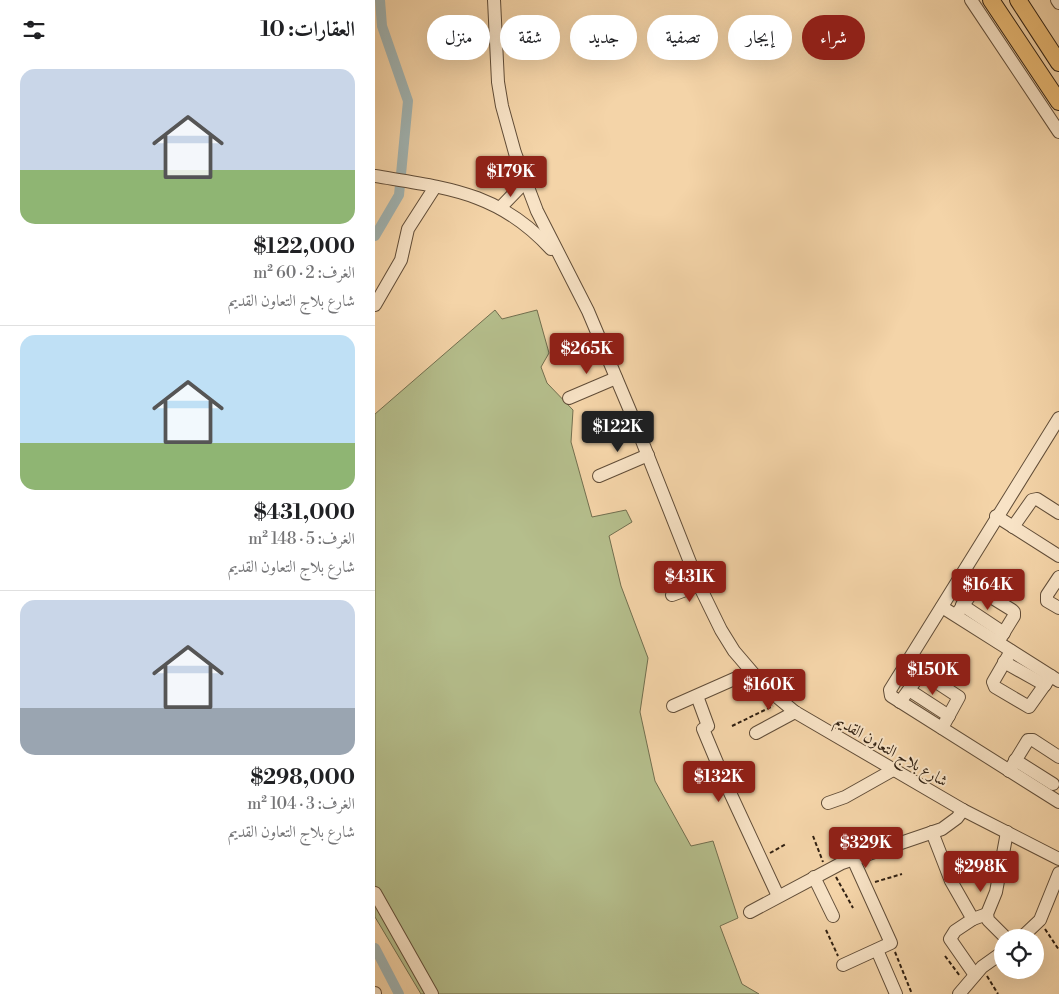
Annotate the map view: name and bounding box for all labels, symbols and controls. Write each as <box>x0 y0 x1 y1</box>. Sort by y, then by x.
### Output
chip: منزل <box>427 15 490 60</box>
chip: شقة <box>500 15 560 60</box>
chip: جديد <box>570 15 637 60</box>
chip: تصفية <box>647 15 718 60</box>
chip: إيجار <box>728 15 792 60</box>
chip: شراء <box>802 15 865 60</box>
icon: filters <box>20 16 48 44</box>
text: العقارات: 10 <box>260 17 355 43</box>
icon: home <box>143 102 233 192</box>
pin: $179K <box>476 156 546 198</box>
text: $179K <box>487 162 535 182</box>
text: $122,000 <box>254 234 355 260</box>
text: الغرف: 2 · 60 m² <box>253 263 355 283</box>
text: شارع بلاج التعاون القديم <box>228 291 355 311</box>
pin: $265K <box>552 332 622 375</box>
text: $265K <box>561 339 613 359</box>
icon: home <box>143 367 233 457</box>
pin: $122K <box>583 410 653 453</box>
text: $122K <box>593 417 643 437</box>
text: $431,000 <box>254 500 355 526</box>
text: الغرف: 5 · 148 m² <box>248 529 355 549</box>
text: شارع بلاج التعاون القديم <box>228 557 355 577</box>
pin: $431K <box>655 560 725 603</box>
text: $431K <box>665 567 715 587</box>
pin: $164K <box>953 568 1023 611</box>
text: $164K <box>963 575 1013 595</box>
icon: home <box>143 632 233 722</box>
pin: $150K <box>898 654 968 696</box>
text: $150K <box>907 660 959 680</box>
pin: $160K <box>734 668 804 711</box>
text: $160K <box>743 675 795 695</box>
street label: شارع بلاج التعاون القديم <box>830 710 951 795</box>
pin: $132K <box>684 760 754 803</box>
text: $298,000 <box>251 765 355 791</box>
text: $132K <box>694 767 744 787</box>
text: الغرف: 3 · 104 m² <box>247 794 355 814</box>
text: شارع بلاج التعاون القديم <box>228 822 355 842</box>
pin: $329K <box>831 826 901 869</box>
text: $329K <box>840 833 892 853</box>
pin: $298K <box>946 850 1016 893</box>
text: $298K <box>955 857 1007 877</box>
map controls <box>994 929 1044 979</box>
button: locate <box>994 929 1044 979</box>

